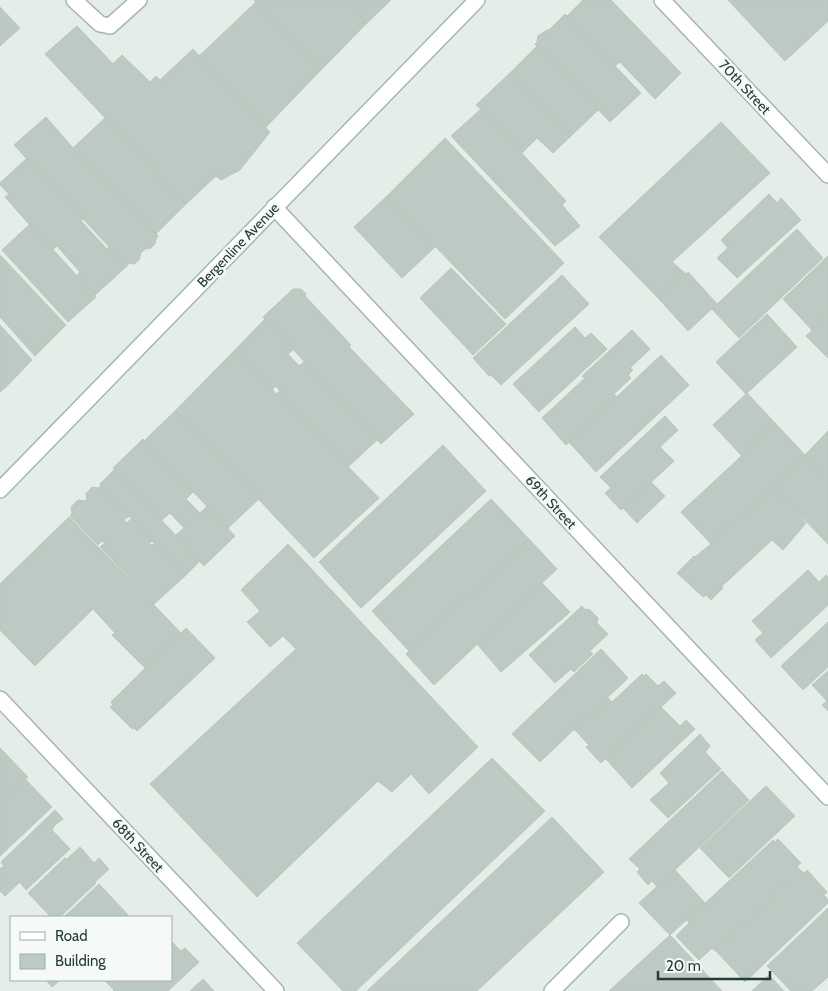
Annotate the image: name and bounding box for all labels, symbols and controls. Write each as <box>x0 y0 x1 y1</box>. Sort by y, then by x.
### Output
street label: 70th Street <box>715 56 775 118</box>
street label: Bergenline Avenue <box>193 199 283 291</box>
street label: 69th Street <box>521 471 581 533</box>
street label: 68th Street <box>108 814 168 876</box>
legend <box>10 916 172 981</box>
text: Road <box>55 927 88 945</box>
scale bar <box>658 948 770 980</box>
text: Building <box>55 952 106 970</box>
text: 20 m <box>666 957 701 975</box>

